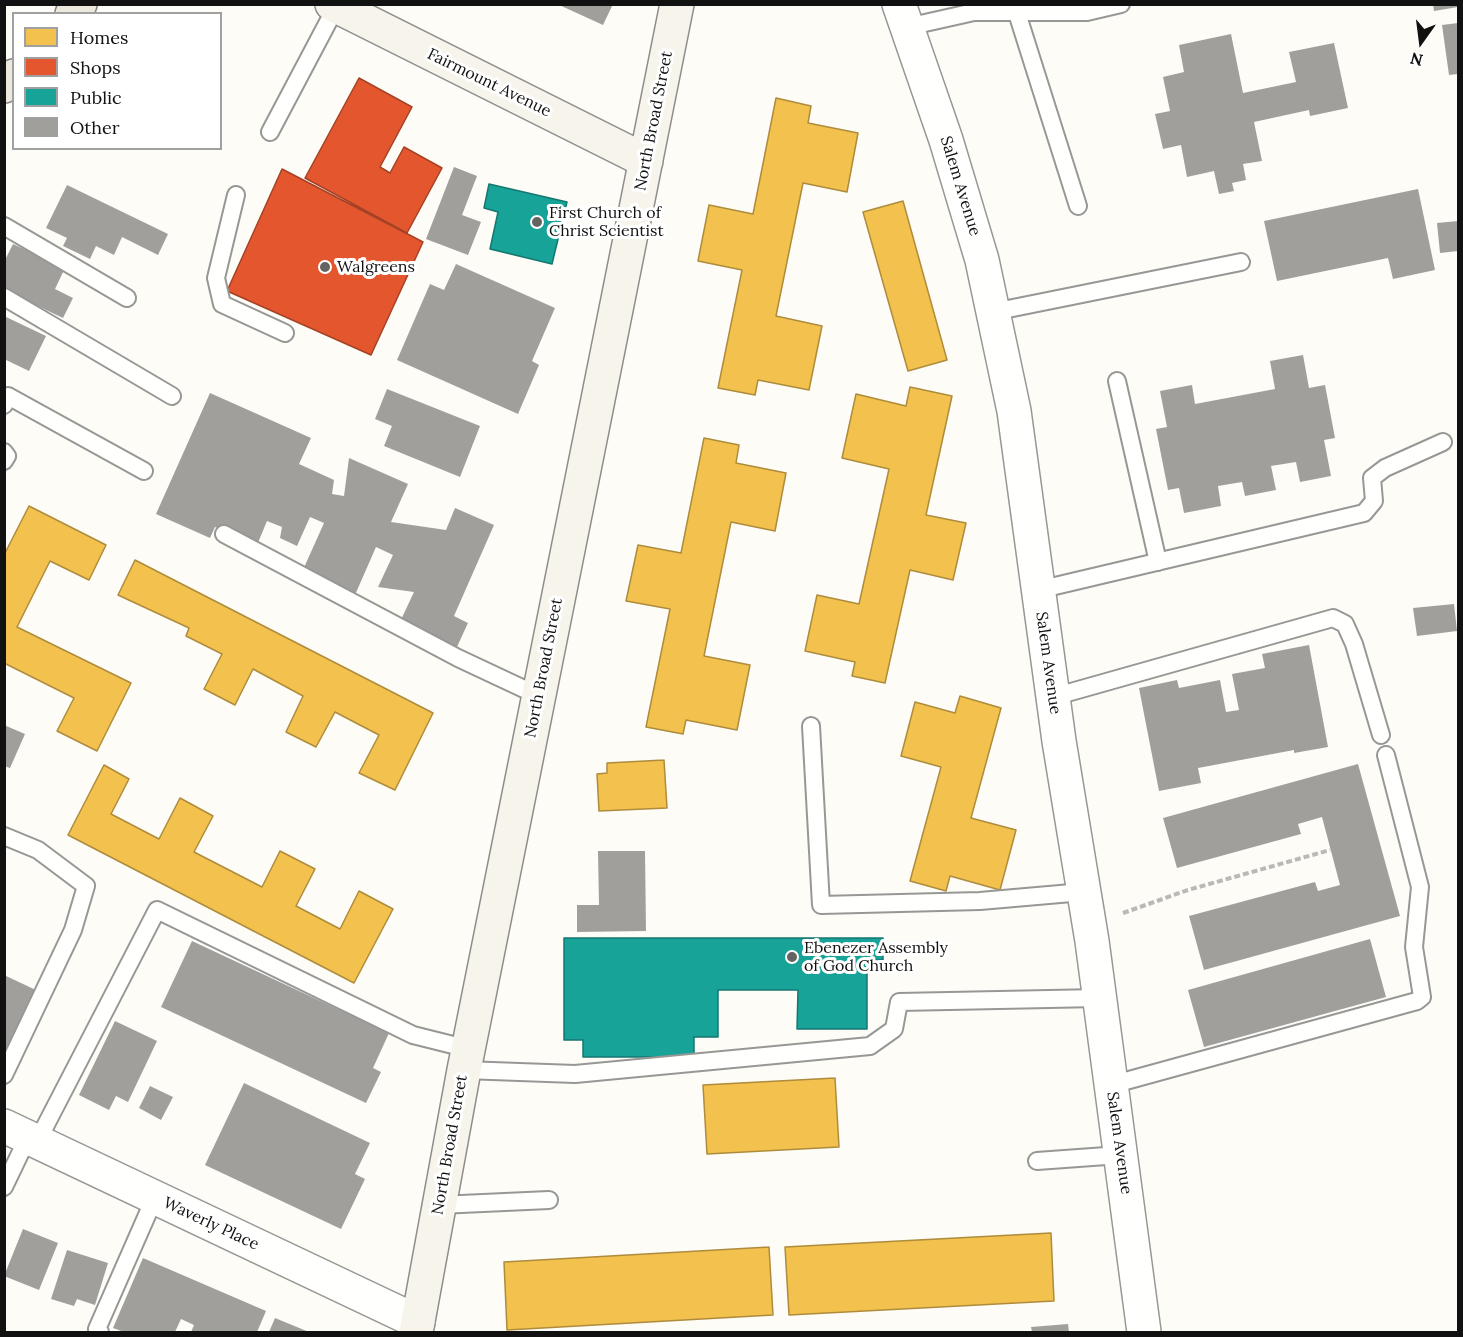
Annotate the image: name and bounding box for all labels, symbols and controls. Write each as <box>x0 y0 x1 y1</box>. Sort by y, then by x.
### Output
legend <box>12 12 222 150</box>
north arrow <box>1391 12 1451 72</box>
text: Homes <box>70 26 128 49</box>
street label: Fairmount Avenue <box>424 45 554 121</box>
text: N <box>1408 48 1425 71</box>
street label: North Broad Street <box>631 50 677 192</box>
text: Shops <box>70 56 121 79</box>
text: Public <box>70 86 122 109</box>
text: Other <box>70 116 120 139</box>
street label: Salem Avenue <box>936 134 984 238</box>
place label: First Church of Christ Scientist <box>549 203 664 241</box>
marker: First Church of Christ Scientist <box>530 215 544 229</box>
place label: Walgreens <box>337 257 415 277</box>
marker: Walgreens <box>318 260 332 274</box>
street label: North Broad Street <box>521 597 567 739</box>
street label: Salem Avenue <box>1031 611 1065 715</box>
place label: Ebenezer Assembly of God Church <box>804 938 948 976</box>
marker: Ebenezer Assembly of God Church <box>785 950 799 964</box>
street label: North Broad Street <box>428 1074 472 1216</box>
street label: Salem Avenue <box>1102 1091 1136 1195</box>
street label: Waverly Place <box>160 1194 262 1254</box>

